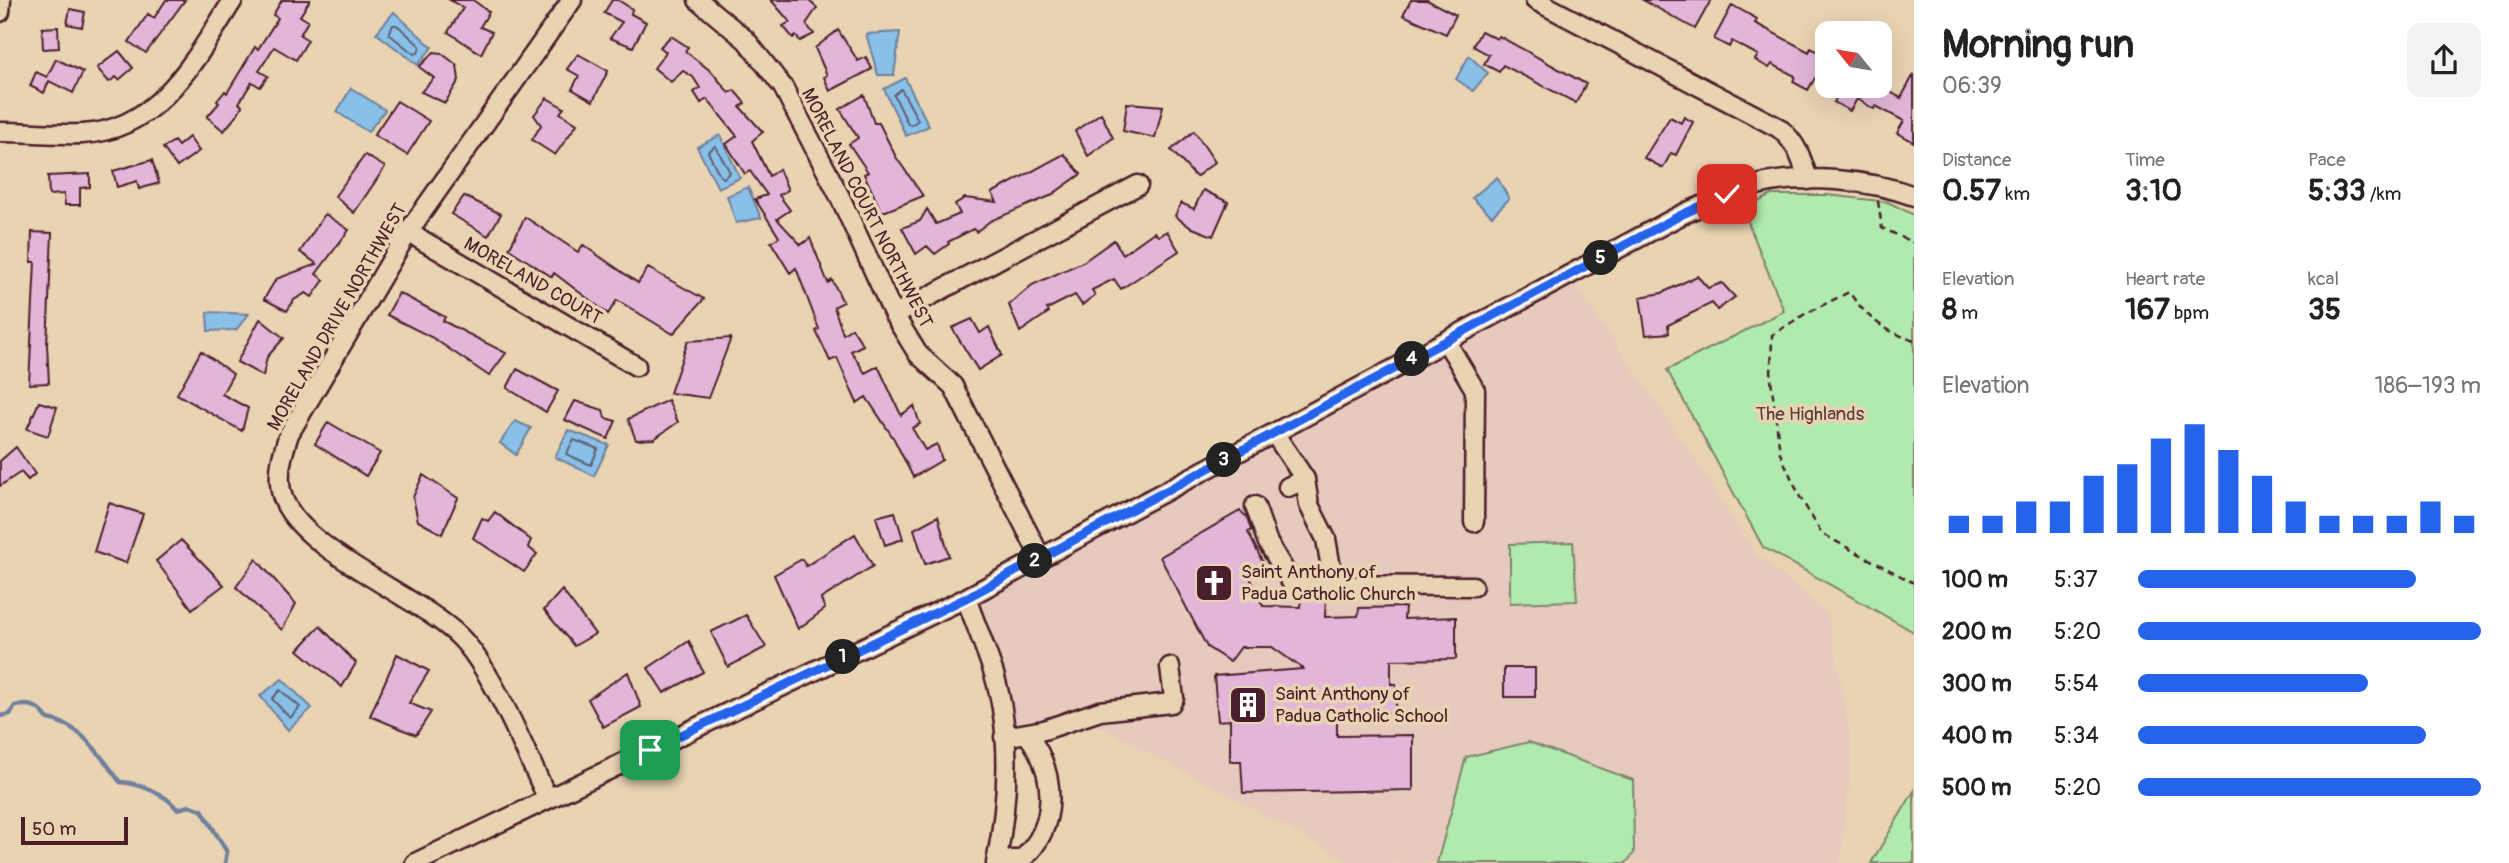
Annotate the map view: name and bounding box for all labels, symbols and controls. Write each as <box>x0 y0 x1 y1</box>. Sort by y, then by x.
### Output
north arrow <box>1815 21 1892 98</box>
map controls <box>1815 21 1892 98</box>
text: Morning run <box>1942 21 2134 69</box>
button: share <box>2407 23 2481 97</box>
text: 06:39 <box>1942 71 2002 100</box>
street label: MORELAND COURT NORTHWEST <box>796 84 938 332</box>
text: Distance <box>1942 148 2011 172</box>
text: Time <box>2125 148 2165 172</box>
text: Pace <box>2308 148 2346 172</box>
pin <box>1697 164 1757 224</box>
text: 0.57 <box>1942 172 2001 209</box>
text: 3:10 <box>2125 172 2182 209</box>
text: 5:33 <box>2308 172 2366 209</box>
icon: check <box>1708 175 1746 213</box>
text: km <box>2001 182 2030 206</box>
text: /km <box>2366 182 2402 206</box>
street label: MORELAND DRIVE NORTHWEST <box>262 199 412 435</box>
street label: MORELAND COURT <box>460 232 606 330</box>
pin: 5 <box>1584 240 1618 276</box>
text: 5 <box>1595 245 1606 269</box>
text: Elevation <box>1942 267 2014 291</box>
text: Heart rate <box>2125 267 2205 291</box>
text: kcal <box>2308 267 2339 291</box>
text: 8 <box>1942 291 1957 328</box>
text: 167 <box>2125 291 2170 328</box>
text: 35 <box>2308 291 2341 328</box>
text: m <box>1957 301 1978 325</box>
text: bpm <box>2170 301 2209 325</box>
pin: 4 <box>1394 342 1430 376</box>
text: 4 <box>1406 346 1417 370</box>
text: Elevation <box>1942 371 2030 400</box>
text: 186–193 m <box>2374 371 2481 400</box>
park label: The Highlands <box>1756 402 1865 426</box>
pin: 3 <box>1206 442 1242 477</box>
text: 3 <box>1218 447 1229 471</box>
pin: 2 <box>1018 544 1052 578</box>
text: 2 <box>1029 548 1040 572</box>
place label: Saint Anthony of Padua Catholic Church <box>1241 560 1415 606</box>
church icon: Saint Anthony of Padua Catholic Church <box>1193 562 1235 604</box>
text: 100 m <box>1942 565 2008 594</box>
text: 5:37 <box>2054 565 2098 594</box>
text: 200 m <box>1942 617 2012 646</box>
text: 5:20 <box>2054 617 2101 646</box>
pin: 1 <box>826 640 860 674</box>
text: 1 <box>839 644 846 668</box>
text: 300 m <box>1942 669 2012 698</box>
text: 5:54 <box>2054 669 2098 698</box>
place label: Saint Anthony of Padua Catholic School <box>1275 682 1448 728</box>
building icon: Saint Anthony of Padua Catholic School <box>1227 684 1269 726</box>
pin <box>620 720 680 780</box>
text: 400 m <box>1942 721 2012 750</box>
text: 5:34 <box>2054 721 2099 750</box>
icon: arrive <box>631 731 669 769</box>
text: 500 m <box>1942 773 2011 802</box>
text: 5:20 <box>2054 773 2101 802</box>
scale bar <box>21 814 128 846</box>
text: 50 m <box>32 817 76 841</box>

